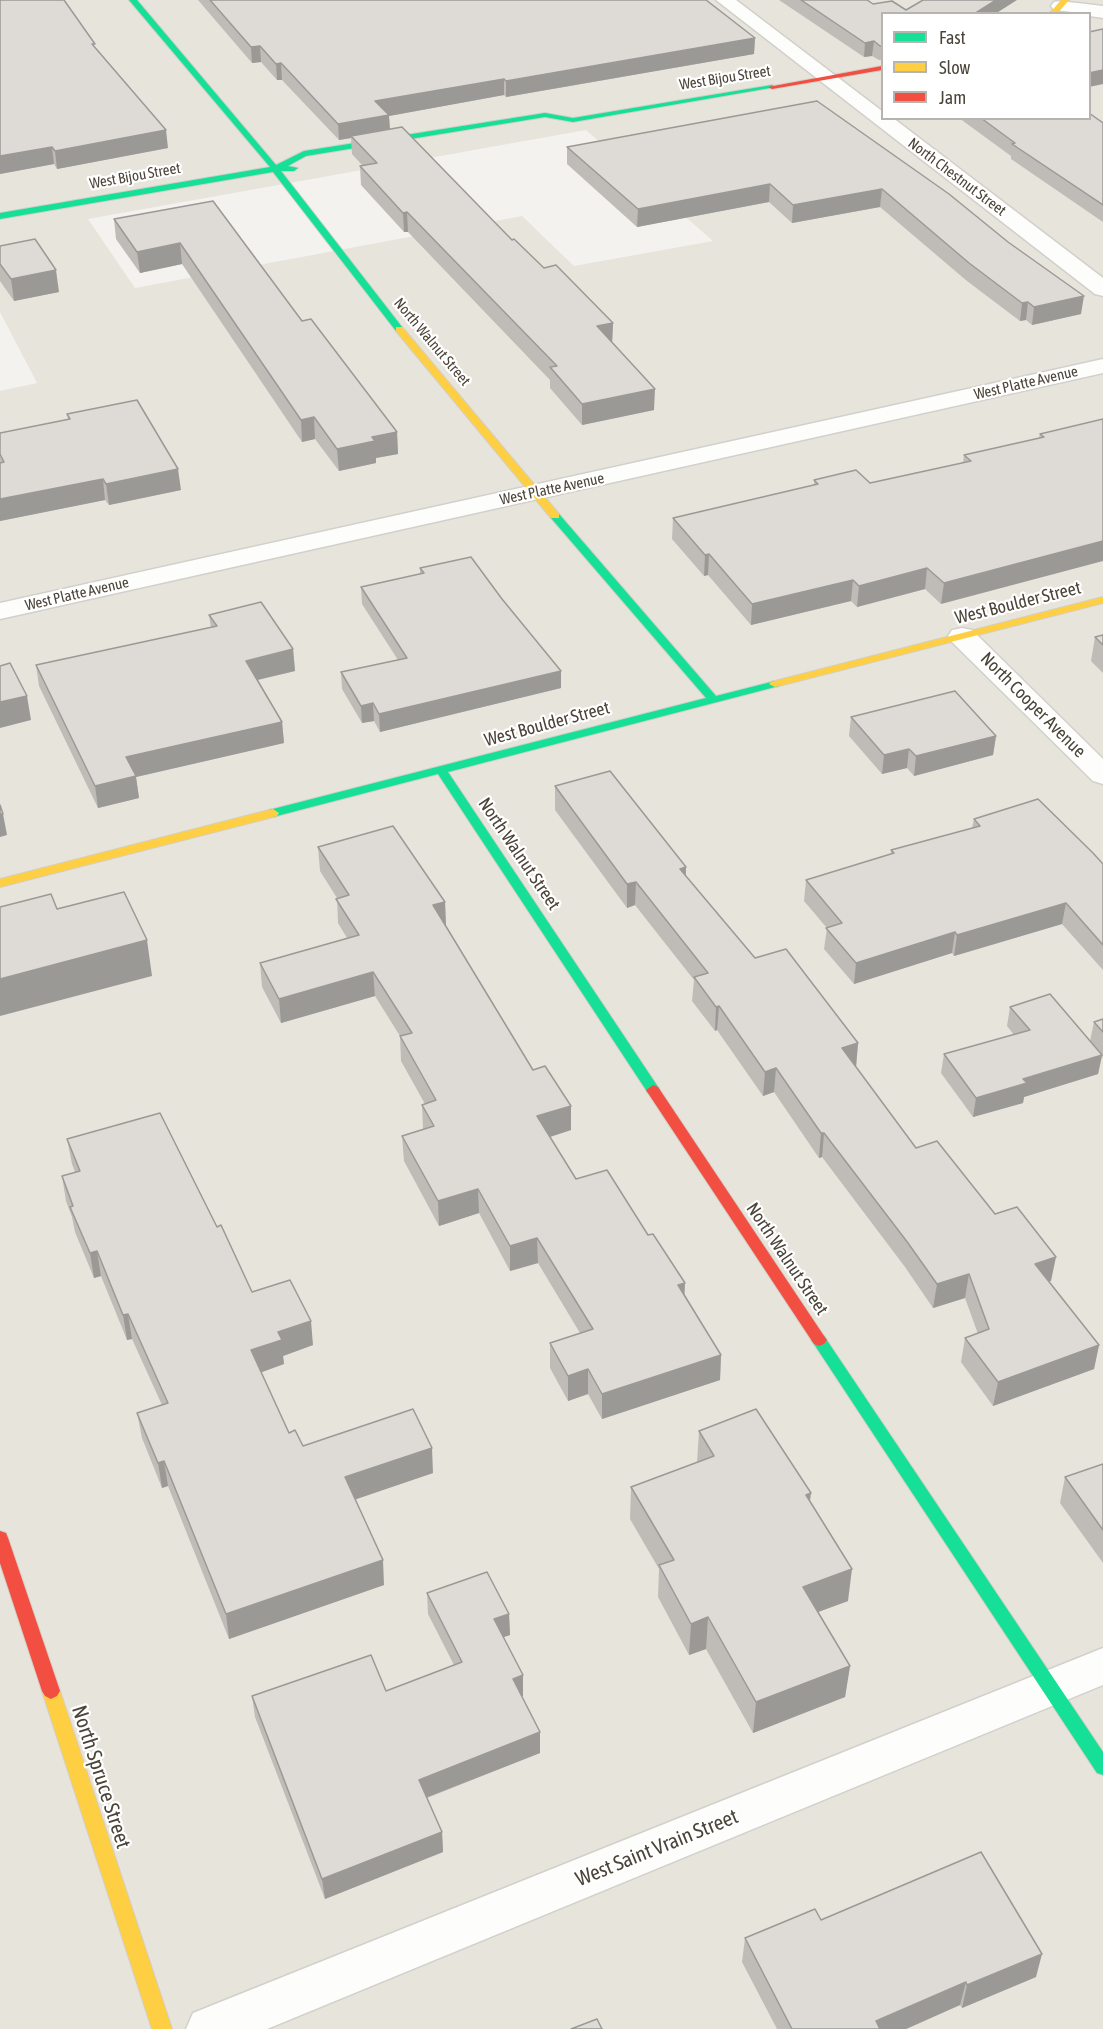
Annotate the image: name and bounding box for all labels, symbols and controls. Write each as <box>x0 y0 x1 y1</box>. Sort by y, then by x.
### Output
legend <box>881 12 1091 120</box>
text: Fast <box>939 27 966 48</box>
text: Slow <box>939 57 970 78</box>
street label: West Bijou Street <box>678 62 772 94</box>
text: Jam <box>939 87 966 108</box>
street label: North Chestnut Street <box>904 134 1010 220</box>
street label: West Bijou Street <box>88 159 182 193</box>
street label: North Walnut Street <box>390 294 474 390</box>
street label: West Platte Avenue <box>972 362 1080 404</box>
street label: West Platte Avenue <box>498 469 606 509</box>
street label: West Platte Avenue <box>23 573 131 615</box>
street label: West Boulder Street <box>953 577 1083 629</box>
street label: North Cooper Avenue <box>976 648 1090 762</box>
street label: West Boulder Street <box>482 697 612 751</box>
street label: North Walnut Street <box>473 794 565 914</box>
street label: North Walnut Street <box>741 1199 833 1319</box>
street label: North Spruce Street <box>66 1702 136 1852</box>
street label: West Saint Vrain Street <box>572 1804 742 1892</box>

